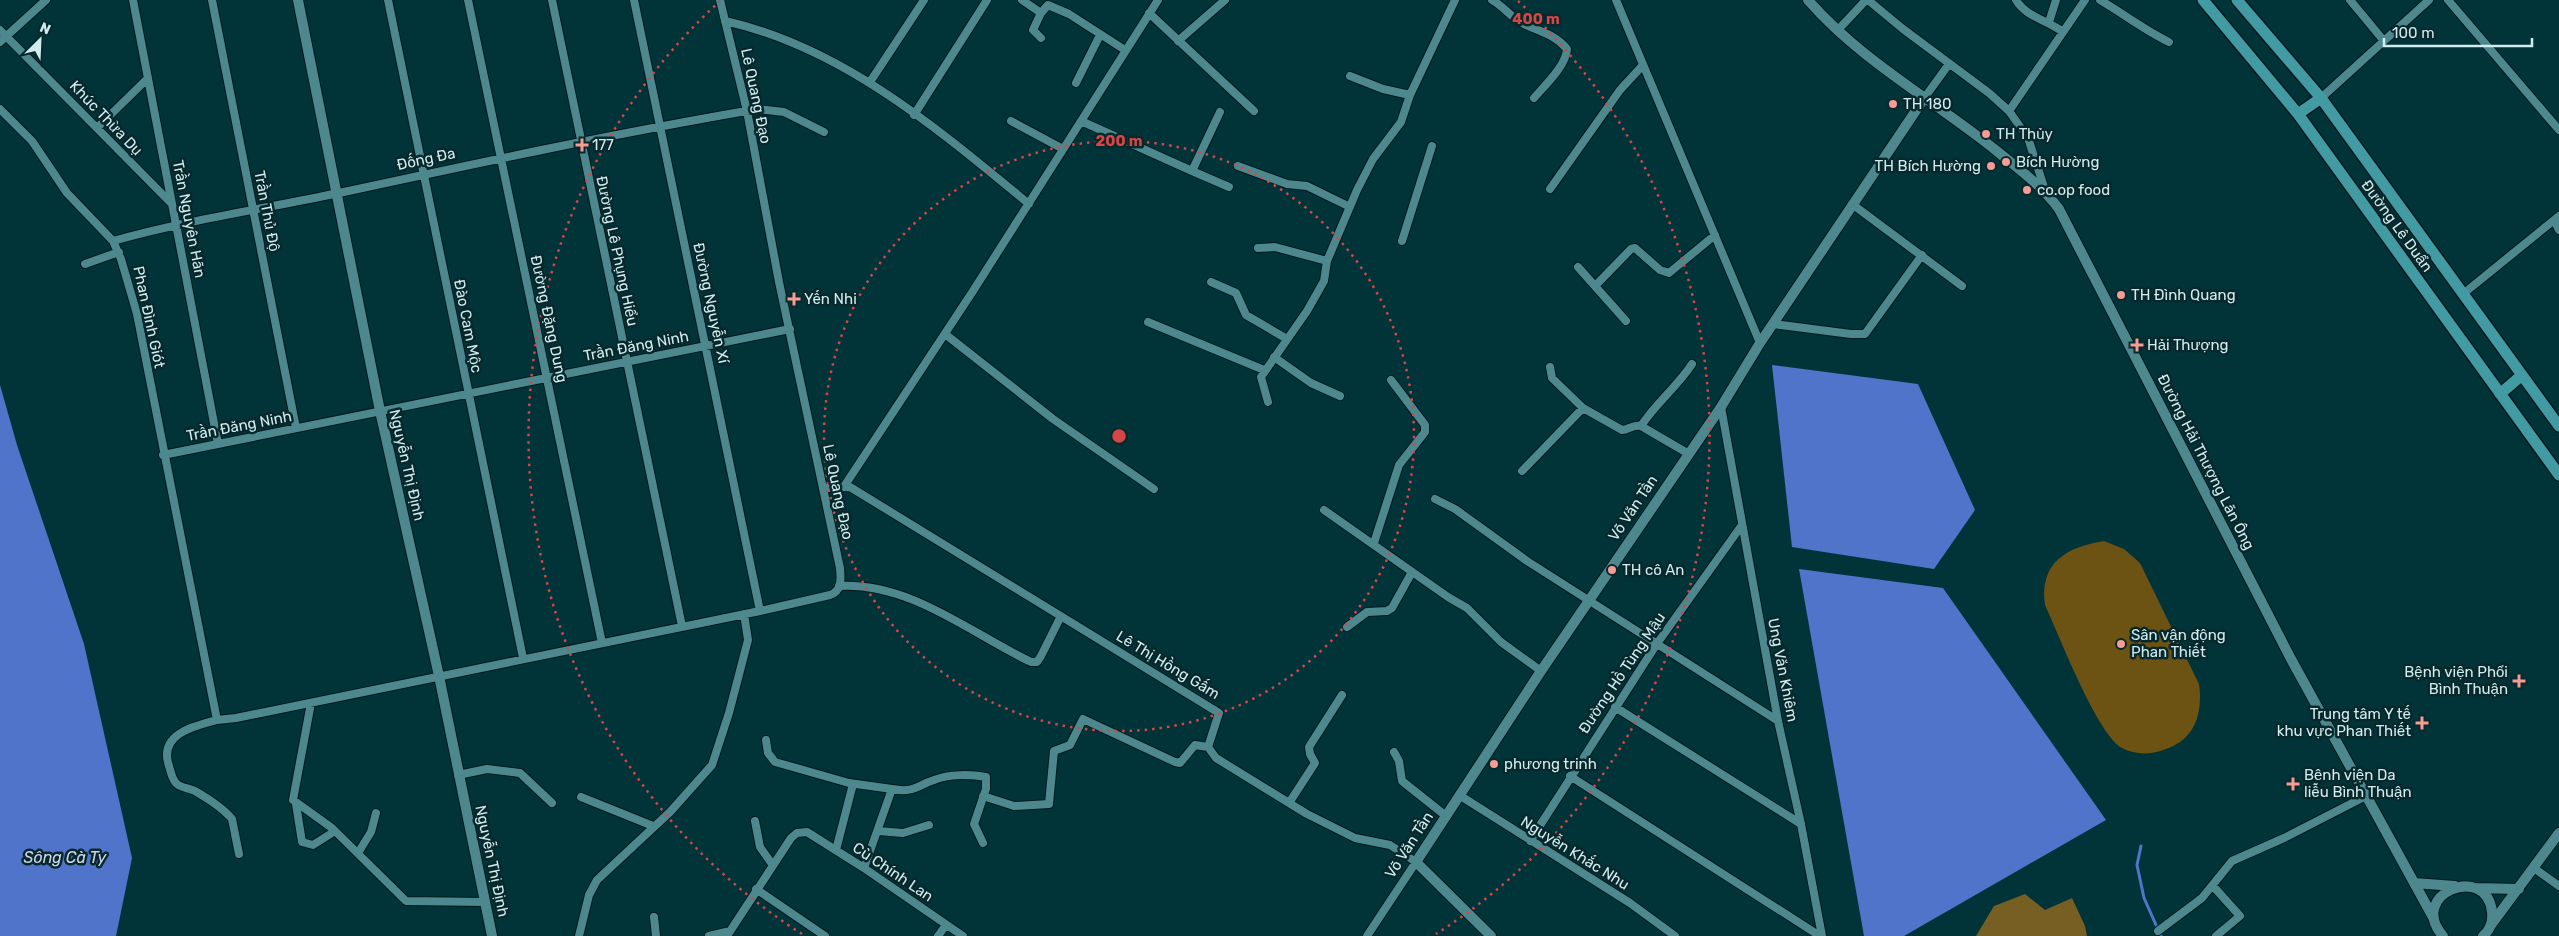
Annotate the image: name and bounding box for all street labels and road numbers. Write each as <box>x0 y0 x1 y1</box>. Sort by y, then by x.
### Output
street label: Lê Quang Đạo <box>737 47 775 145</box>
street label: Khúc Thừa Dụ <box>66 77 146 159</box>
street label: Đống Đa <box>395 144 457 174</box>
street label: Trần Nguyên Hãn <box>169 158 209 279</box>
street label: Trần Thủ Độ <box>250 169 284 253</box>
street label: Đường Lê Phụng Hiểu <box>592 174 642 328</box>
street label: Đường Lê Duẩn <box>2358 177 2436 275</box>
street label: Đường Nguyễn Xí <box>689 241 733 366</box>
street label: Đường Đặng Dung <box>527 254 571 384</box>
street label: Phan Đình Giót <box>129 264 169 370</box>
street label: Đào Cam Mộc <box>450 278 486 374</box>
street label: Trần Đăng Ninh <box>582 327 690 365</box>
street label: Đường Hải Thượng Lãn Ông <box>2154 371 2258 553</box>
street label: Trần Đăng Ninh <box>185 407 293 445</box>
street label: Nguyễn Thị Định <box>385 408 429 522</box>
street label: Lê Quang Đạo <box>819 443 857 541</box>
street label: Võ Văn Tần <box>1604 472 1662 544</box>
street label: Đường Hồ Tùng Mậu <box>1575 609 1669 737</box>
street label: Ung Văn Khiêm <box>1764 617 1802 723</box>
street label: Lê Thị Hồng Gấm <box>1113 627 1223 703</box>
street label: Nguyễn Thị Định <box>471 803 513 919</box>
street label: Võ Văn Tần <box>1381 808 1437 881</box>
street label: Nguyễn Khắc Nhu <box>1517 812 1633 894</box>
street label: Cù Chính Lan <box>849 838 937 906</box>

